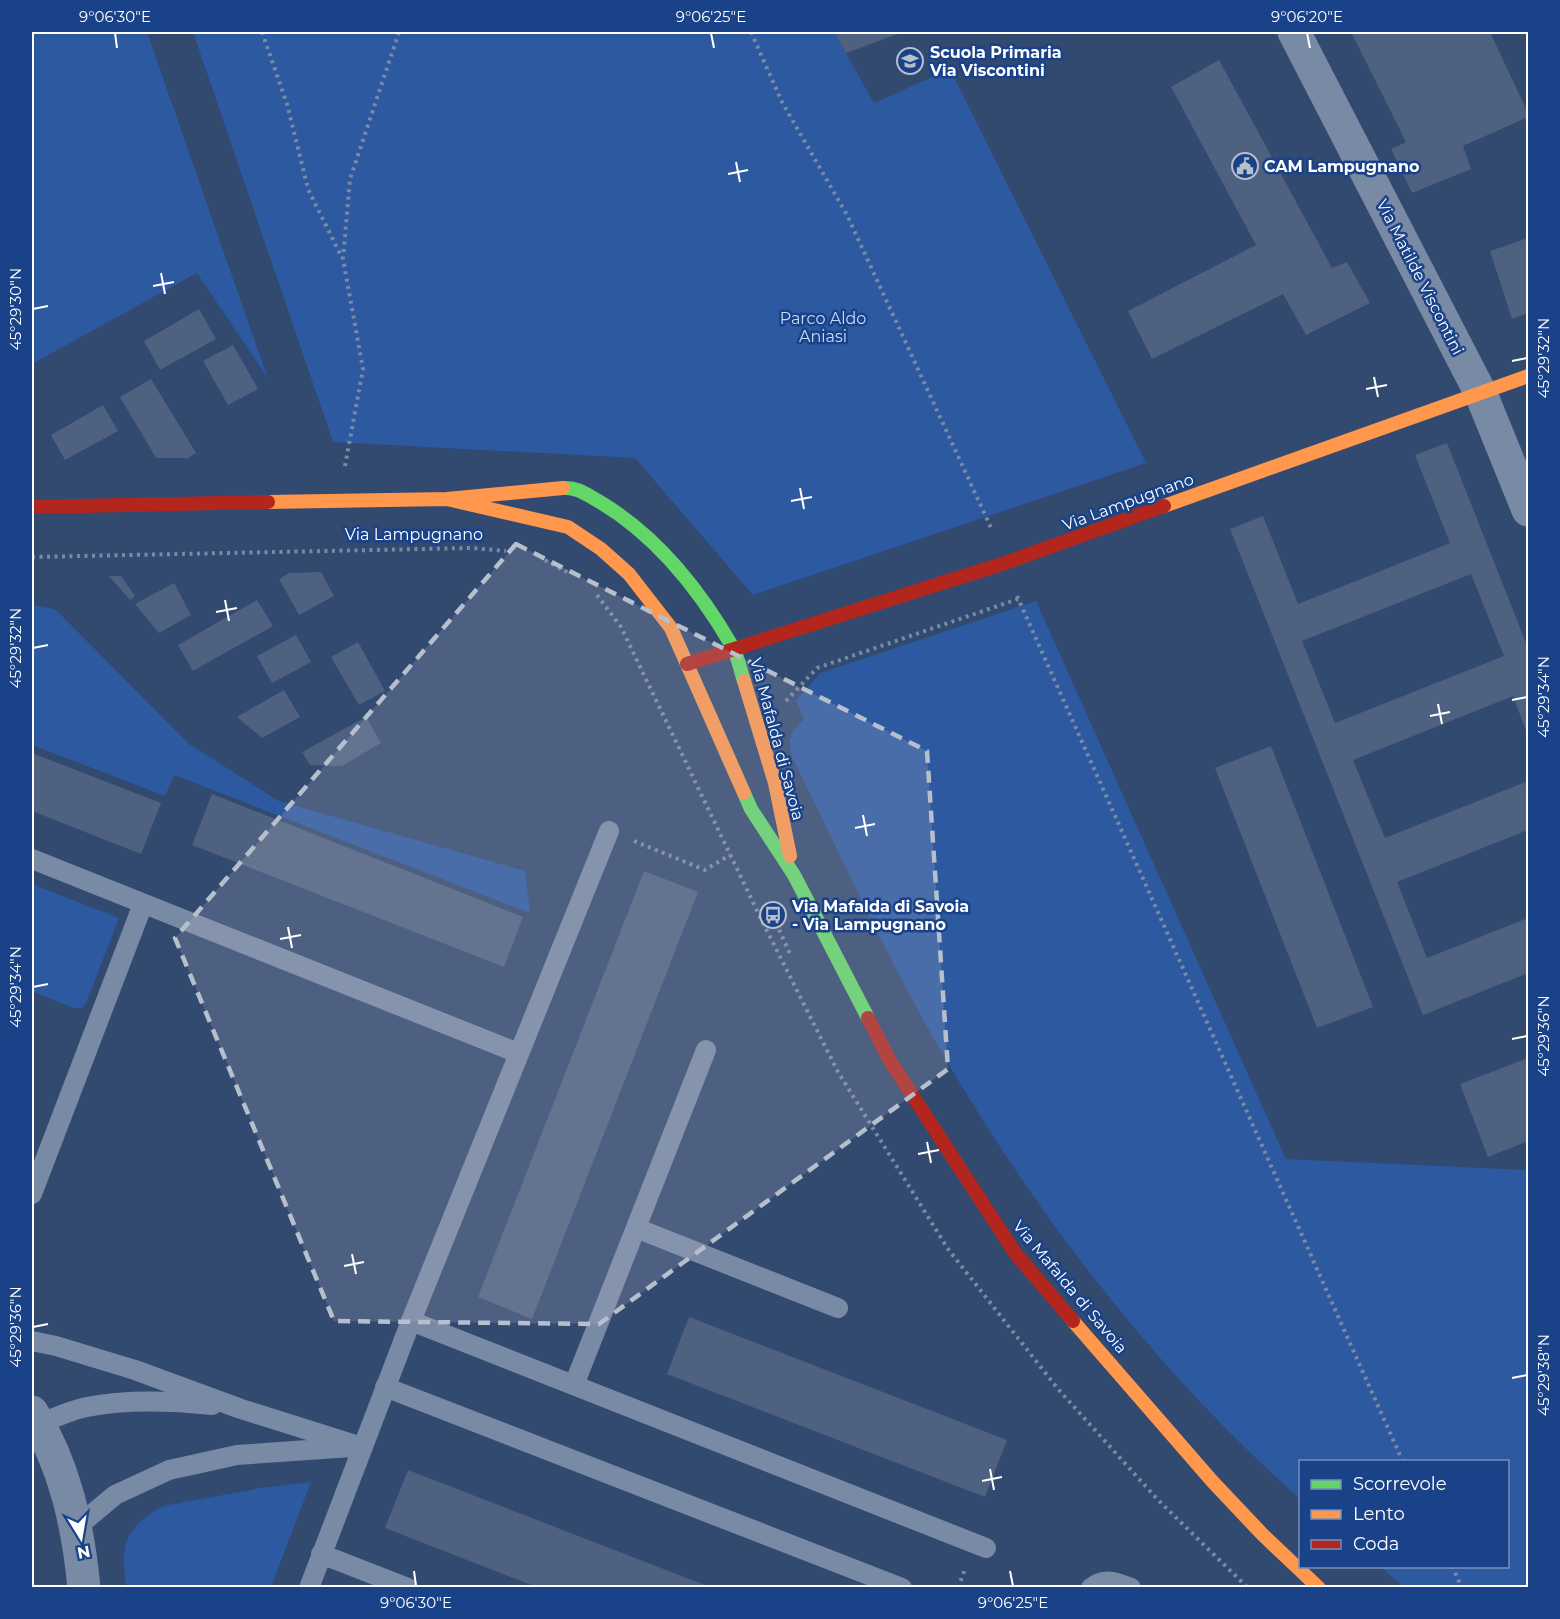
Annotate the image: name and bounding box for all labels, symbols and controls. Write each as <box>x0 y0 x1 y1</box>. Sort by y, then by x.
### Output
text: 9°06'30"E <box>79 7 151 26</box>
text: 9°06'25"E <box>676 7 746 26</box>
text: 9°06'20"E <box>1271 7 1343 26</box>
place label: Scuola Primaria Via Viscontini <box>929 43 1062 80</box>
school or university icon: Scuola Primaria Via Viscontini <box>895 46 925 76</box>
public building icon: CAM Lampugnano <box>1230 151 1260 181</box>
place label: CAM Lampugnano <box>1264 157 1420 176</box>
street label: Via Matilde Viscontini <box>1372 196 1468 358</box>
text: 45°29'30"N <box>6 268 25 350</box>
park label: Parco Aldo Aniasi <box>780 309 866 346</box>
text: 45°29'32"N <box>1534 318 1553 398</box>
street label: Via Lampugnano <box>1060 469 1196 535</box>
street label: Via Lampugnano <box>345 525 483 544</box>
text: 45°29'32"N <box>6 608 25 688</box>
street label: Via Mafalda di Savoia <box>746 656 808 822</box>
text: 45°29'34"N <box>1534 656 1553 738</box>
place label: Via Mafalda di Savoia - Via Lampugnano <box>791 897 969 934</box>
bus stop icon: Via Mafalda di Savoia - Via Lampugnano <box>758 900 788 930</box>
text: 45°29'34"N <box>6 946 25 1028</box>
text: 45°29'36"N <box>1534 995 1553 1077</box>
street label: Via Mafalda di Savoia <box>1009 1217 1131 1357</box>
text: 45°29'36"N <box>6 1286 25 1368</box>
text: 45°29'38"N <box>1534 1334 1553 1416</box>
legend <box>1299 1460 1509 1568</box>
text: Scorrevole <box>1353 1473 1447 1495</box>
text: Lento <box>1353 1503 1405 1525</box>
north arrow <box>51 1508 111 1568</box>
text: Coda <box>1353 1533 1399 1555</box>
text: N <box>76 1542 92 1563</box>
text: 9°06'30"E <box>380 1593 452 1612</box>
text: 9°06'25"E <box>978 1593 1048 1612</box>

